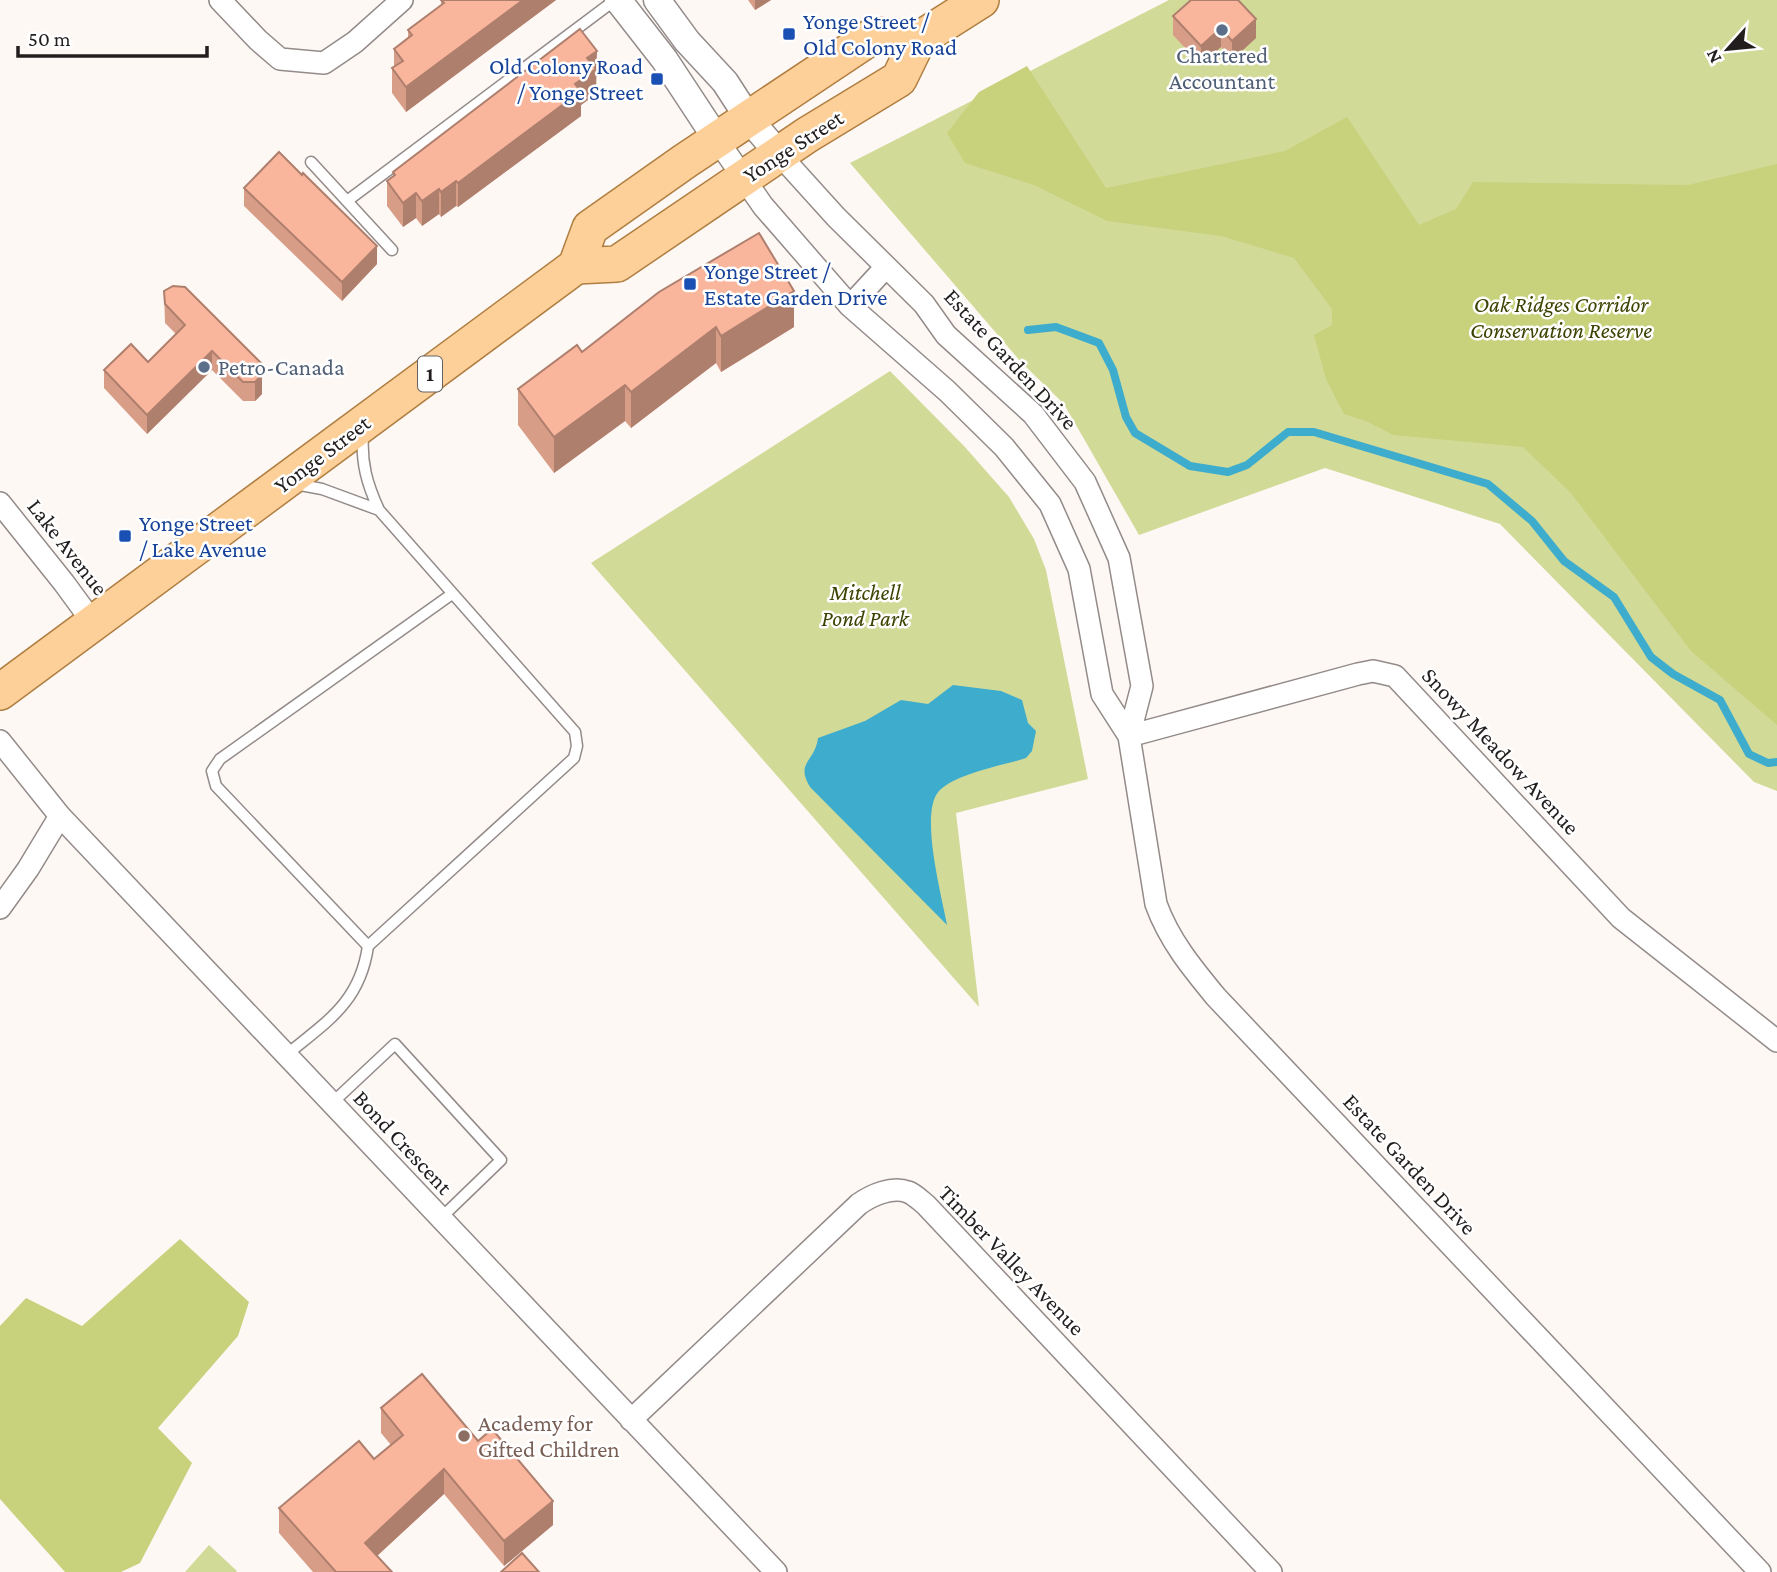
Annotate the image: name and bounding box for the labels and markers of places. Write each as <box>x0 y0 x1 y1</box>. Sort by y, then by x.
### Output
place label: Yonge Street / Old Colony Road <box>803 8 957 60</box>
marker: Chartered Accountant <box>1214 22 1230 38</box>
marker: Yonge Street / Old Colony Road <box>781 26 797 42</box>
place label: Chartered Accountant <box>1169 42 1275 94</box>
place label: Old Colony Road / Yonge Street <box>489 53 643 105</box>
marker: Old Colony Road / Yonge Street <box>649 71 665 87</box>
place label: Yonge Street / Estate Garden Drive <box>704 258 887 310</box>
marker: Yonge Street / Estate Garden Drive <box>682 276 698 292</box>
place label: Petro-Canada <box>218 354 345 380</box>
marker: Petro-Canada <box>196 359 212 375</box>
place label: Yonge Street / Lake Avenue <box>139 510 267 562</box>
marker: Yonge Street / Lake Avenue <box>117 528 133 544</box>
place label: Academy for Gifted Children <box>478 1410 620 1462</box>
marker: Academy for Gifted Children <box>456 1428 472 1444</box>

